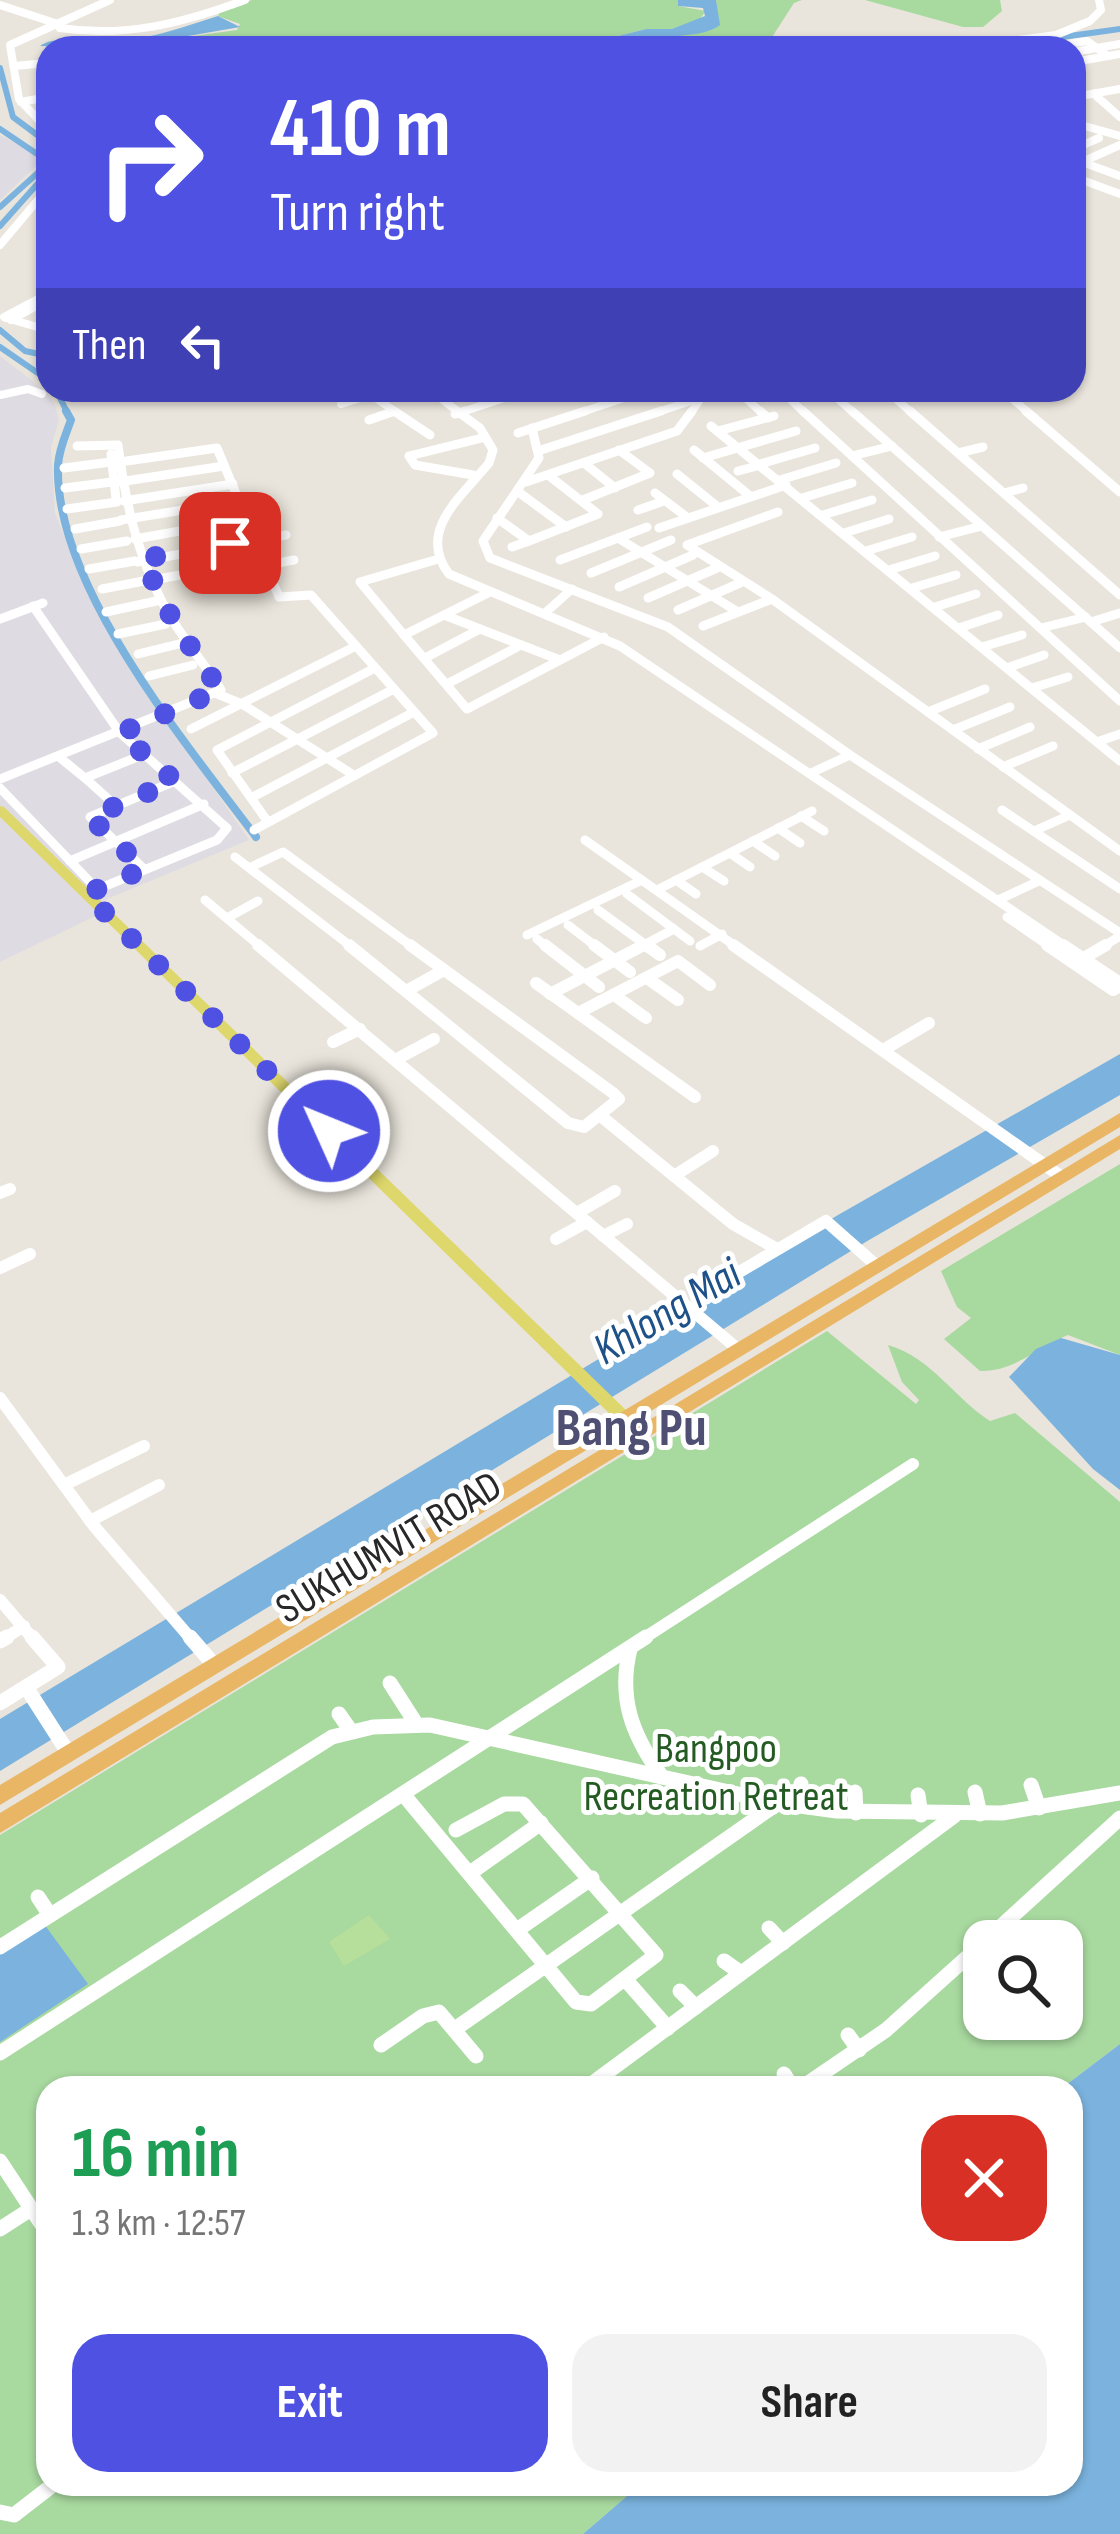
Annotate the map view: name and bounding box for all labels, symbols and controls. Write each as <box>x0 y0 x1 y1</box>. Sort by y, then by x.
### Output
text: 410 m <box>270 79 451 180</box>
icon: right <box>72 84 228 240</box>
text: Turn right <box>270 181 445 246</box>
icon: left <box>170 312 236 378</box>
text: Then <box>72 318 146 373</box>
pin <box>179 492 281 594</box>
icon: arrive <box>197 510 263 576</box>
position arrow <box>266 1068 392 1194</box>
water label: Khlong Mai <box>584 1246 752 1377</box>
district label: Bang Pu <box>555 1396 707 1461</box>
street label: SUKHUMVIT ROAD <box>267 1461 511 1635</box>
park label: Bangpoo Recreation Retreat <box>583 1724 849 1823</box>
map controls <box>963 1920 1083 2040</box>
button: search <box>963 1920 1083 2040</box>
text: 16 min <box>72 2111 240 2198</box>
button: close <box>921 2115 1047 2241</box>
text: 1.3 km · 12:57 <box>72 2200 245 2247</box>
button: Exit <box>72 2334 548 2472</box>
button: Share <box>572 2334 1047 2472</box>

